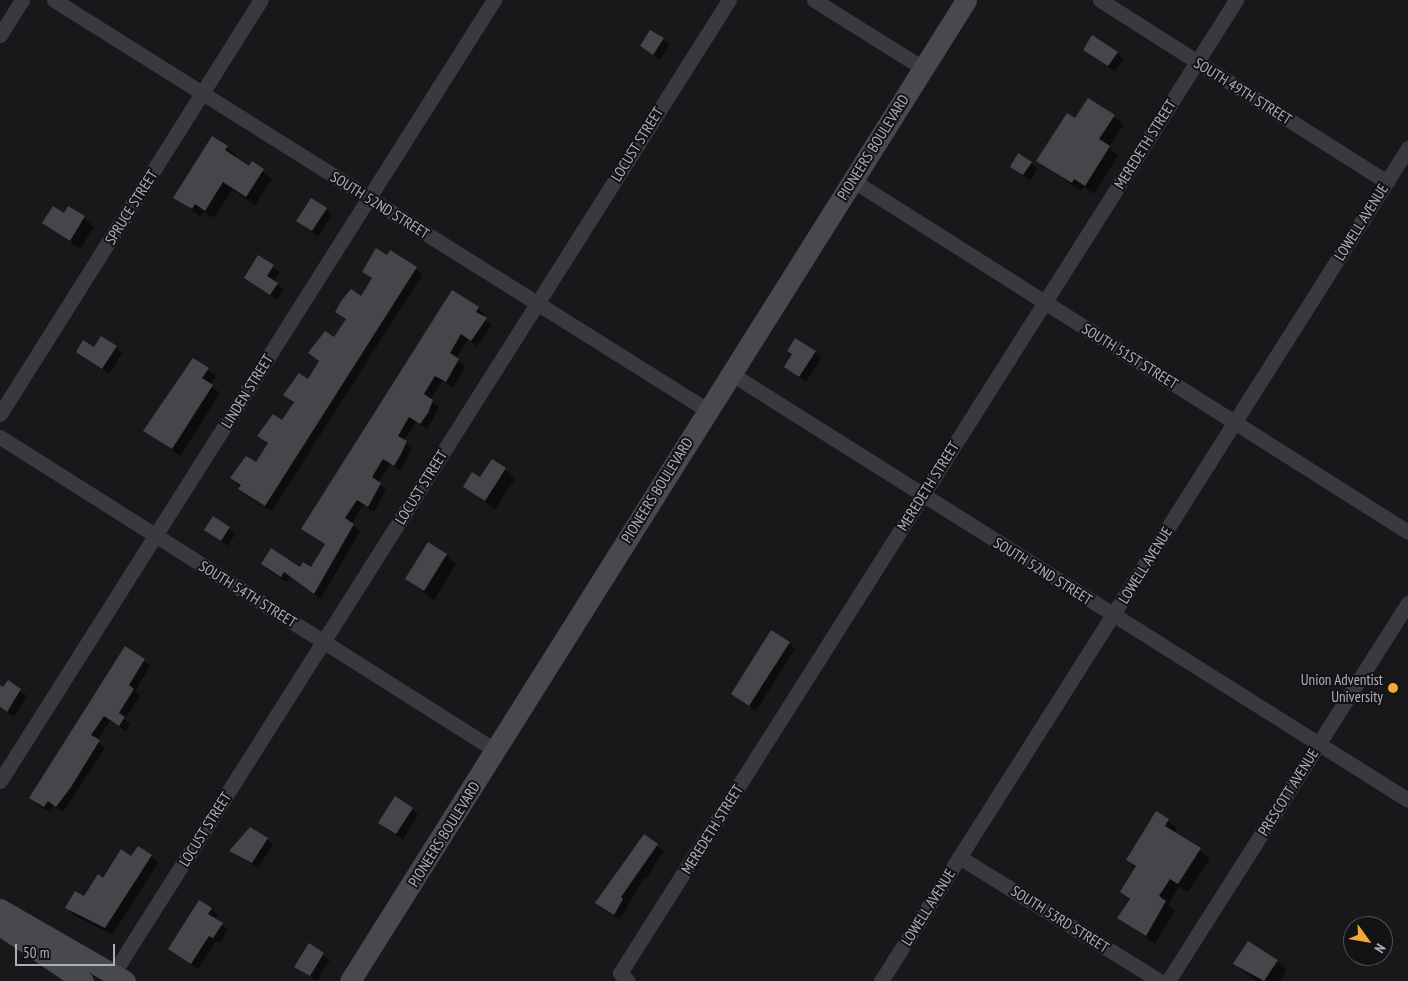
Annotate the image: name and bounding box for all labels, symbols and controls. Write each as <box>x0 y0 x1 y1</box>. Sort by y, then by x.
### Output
street label: SOUTH 49TH STREET <box>1191 54 1295 128</box>
street label: PIONEERS BOULEVARD <box>833 91 913 203</box>
street label: MEREDETH STREET <box>1110 96 1180 192</box>
street label: LOCUST STREET <box>607 103 667 185</box>
street label: SPRUCE STREET <box>101 166 161 248</box>
street label: SOUTH 52ND STREET <box>327 167 433 243</box>
street label: LOWELL AVENUE <box>1330 180 1392 264</box>
street label: SOUTH 51ST STREET <box>1079 319 1181 393</box>
street label: LINDEN STREET <box>217 351 277 431</box>
street label: PIONEERS BOULEVARD <box>617 434 697 546</box>
street label: MEREDETH STREET <box>893 438 963 534</box>
street label: LOCUST STREET <box>391 446 451 528</box>
street label: LOWELL AVENUE <box>1114 523 1176 607</box>
street label: SOUTH 52ND STREET <box>990 533 1096 609</box>
street label: SOUTH 54TH STREET <box>196 557 300 631</box>
place label: Union Adventist University <box>1300 670 1383 705</box>
marker: Union Adventist University <box>1387 682 1399 694</box>
street label: PRESCOTT AVENUE <box>1254 745 1322 839</box>
street label: PIONEERS BOULEVARD <box>404 778 484 890</box>
street label: MEREDETH STREET <box>677 781 747 877</box>
street label: LOCUST STREET <box>175 788 235 870</box>
street label: LOWELL AVENUE <box>897 865 959 949</box>
street label: SOUTH 53RD STREET <box>1008 882 1112 956</box>
north arrow <box>1343 916 1393 966</box>
scale bar <box>18 934 118 966</box>
text: N <box>1370 940 1390 956</box>
text: 50 m <box>23 943 49 962</box>

